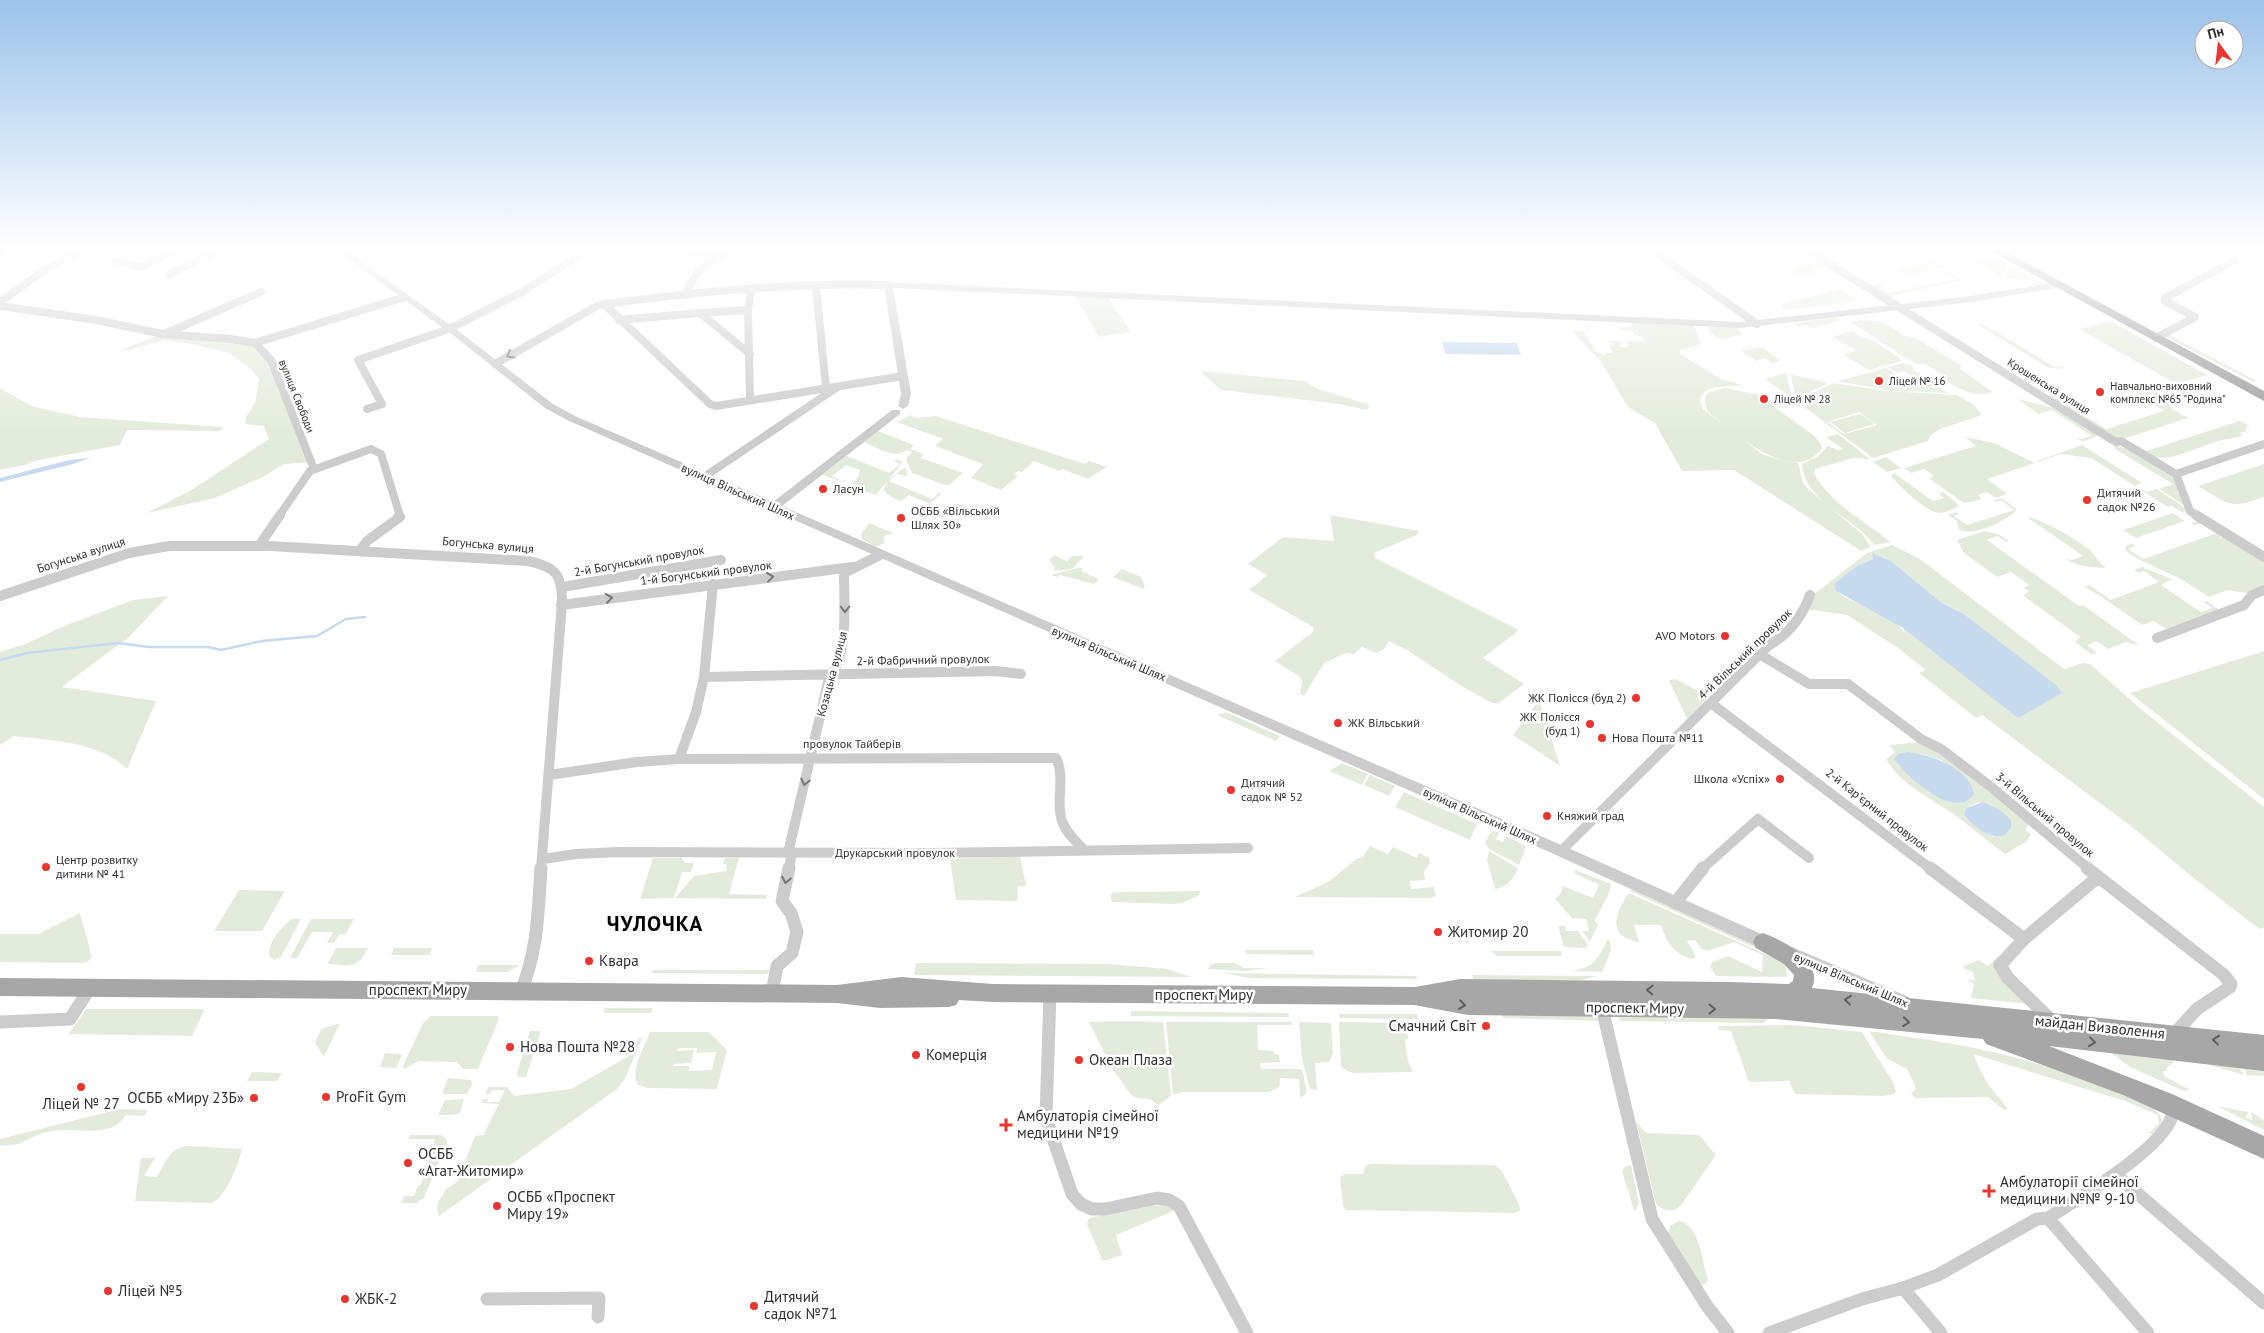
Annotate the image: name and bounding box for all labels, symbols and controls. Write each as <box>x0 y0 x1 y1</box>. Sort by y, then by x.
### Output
north arrow <box>2194 20 2244 70</box>
text: Пн <box>2205 22 2226 43</box>
one-way arrow <box>507 349 516 359</box>
street label: Крошенська вулиця <box>2005 355 2093 417</box>
street label: вулиця Свободи <box>276 357 318 435</box>
place label: Ліцей № 16 <box>1888 374 1946 388</box>
marker: Ліцей № 16 <box>1873 375 1885 387</box>
place label: Навчально-виховний комплекс №65 "Родина" <box>2110 379 2226 406</box>
marker: Навчально-виховний комплекс №65 "Родина" <box>2094 386 2106 398</box>
place label: Ліцей № 28 <box>1773 392 1831 406</box>
marker: Ліцей № 28 <box>1758 393 1770 405</box>
street label: вулиця Вільський Шлях <box>679 460 797 523</box>
place label: Ласун <box>832 481 864 496</box>
marker: Ласун <box>817 483 829 495</box>
place label: Дитячий садок №26 <box>2097 485 2156 514</box>
marker: Дитячий садок №26 <box>2081 494 2093 506</box>
place label: ОСББ «Вільський Шлях 30» <box>911 503 1000 532</box>
marker: ОСББ «Вільський Шлях 30» <box>895 512 907 524</box>
street label: Богунська вулиця <box>35 533 127 576</box>
street label: Богунська вулиця <box>442 533 534 556</box>
street label: 2-й Богунський провулок <box>573 542 706 579</box>
street label: 1-й Богунський провулок <box>639 557 773 588</box>
one-way arrow <box>767 572 775 583</box>
one-way arrow <box>605 593 613 603</box>
one-way arrow <box>840 605 850 613</box>
street label: 4-й Вільський провулок <box>1695 605 1795 702</box>
street label: вулиця Вільський Шлях <box>1050 623 1169 684</box>
place label: AVO Motors <box>1655 628 1715 643</box>
street label: Козацька вулиця <box>813 630 850 718</box>
marker: AVO Motors <box>1719 630 1731 642</box>
street label: 2-й Фабричний провулок <box>856 651 990 668</box>
place label: ЖК Полісся (буд 2) <box>1527 690 1626 705</box>
marker: ЖК Полісся (буд 2) <box>1630 692 1642 704</box>
place label: ЖК Полісся (буд 1) <box>1519 709 1580 738</box>
place label: ЖК Вільський <box>1347 715 1420 730</box>
marker: ЖК Вільський <box>1332 717 1344 729</box>
marker: ЖК Полісся (буд 1) <box>1584 718 1596 730</box>
place label: Нова Пошта №11 <box>1612 730 1704 745</box>
marker: Нова Пошта №11 <box>1596 732 1608 744</box>
street label: провулок Тайберів <box>803 736 901 751</box>
street label: 2-й Карʼєрний провулок <box>1823 765 1932 855</box>
street label: 3-й Вільський провулок <box>1993 769 2098 860</box>
place label: Школа «Успіх» <box>1694 771 1770 786</box>
marker: Школа «Успіх» <box>1774 773 1786 785</box>
place label: Дитячий садок № 52 <box>1241 775 1303 804</box>
one-way arrow <box>800 778 811 787</box>
marker: Дитячий садок № 52 <box>1225 784 1237 796</box>
street label: вулиця Вільський Шлях <box>1421 784 1539 847</box>
place label: Княжий град <box>1557 808 1625 823</box>
marker: Княжий град <box>1541 810 1553 822</box>
street label: Друкарський провулок <box>835 845 955 860</box>
place label: Центр розвитку дитини № 41 <box>56 852 138 881</box>
marker: Центр розвитку дитини № 41 <box>40 861 52 873</box>
one-way arrow <box>782 875 792 884</box>
district label: ЧУЛОЧКА <box>607 910 703 937</box>
place label: Житомир 20 <box>1447 922 1528 941</box>
marker: Житомир 20 <box>1432 926 1444 938</box>
street label: вулиця Вільський Шлях <box>1792 949 1911 1010</box>
place label: Квара <box>599 951 639 970</box>
marker: Квара <box>583 955 595 967</box>
street label: проспект Миру <box>369 980 467 999</box>
street label: проспект Миру <box>1155 985 1253 1004</box>
one-way arrow <box>1646 985 1654 995</box>
one-way arrow <box>1843 995 1851 1006</box>
street label: проспект Миру <box>1586 997 1684 1018</box>
one-way arrow <box>1458 999 1466 1009</box>
one-way arrow <box>1708 1004 1716 1014</box>
street label: майдан Визволення <box>2034 1010 2166 1043</box>
place label: Смачний Світ <box>1388 1016 1476 1035</box>
one-way arrow <box>1902 1016 1910 1027</box>
marker: Смачний Світ <box>1480 1020 1492 1032</box>
one-way arrow <box>2211 1035 2219 1046</box>
one-way arrow <box>2088 1036 2096 1047</box>
place label: Нова Пошта №28 <box>520 1037 635 1056</box>
marker: Нова Пошта №28 <box>504 1041 516 1053</box>
place label: Комерція <box>926 1045 987 1064</box>
marker: Комерція <box>910 1049 922 1061</box>
place label: Океан Плаза <box>1089 1050 1172 1069</box>
marker: Океан Плаза <box>1073 1054 1085 1066</box>
marker: Ліцей № 27 <box>75 1081 87 1093</box>
place label: ProFit Gym <box>336 1087 406 1106</box>
place label: ОСББ «Миру 23Б» <box>127 1088 244 1107</box>
marker: ProFit Gym <box>320 1091 332 1103</box>
marker: ОСББ «Миру 23Б» <box>248 1092 260 1104</box>
place label: Ліцей № 27 <box>41 1094 120 1113</box>
place label: Амбулаторія сімейної медицини №19 <box>1017 1106 1159 1142</box>
marker: Амбулаторія сімейної медицини №19 <box>999 1118 1013 1132</box>
place label: ОСББ «Агат-Житомир» <box>418 1144 524 1180</box>
marker: ОСББ «Агат-Житомир» <box>402 1157 414 1169</box>
place label: Амбулаторії сімейної медицини №№ 9-10 <box>2000 1172 2139 1208</box>
marker: Амбулаторії сімейної медицини №№ 9-10 <box>1982 1184 1996 1198</box>
place label: ОСББ «Проспект Миру 19» <box>507 1187 615 1223</box>
marker: ОСББ «Проспект Миру 19» <box>491 1200 503 1212</box>
place label: Ліцей №5 <box>117 1281 183 1300</box>
marker: Ліцей №5 <box>102 1285 114 1297</box>
place label: Дитячий садок №71 <box>764 1287 837 1323</box>
place label: ЖБК-2 <box>354 1289 397 1308</box>
marker: ЖБК-2 <box>339 1293 351 1305</box>
marker: Дитячий садок №71 <box>748 1300 760 1312</box>

